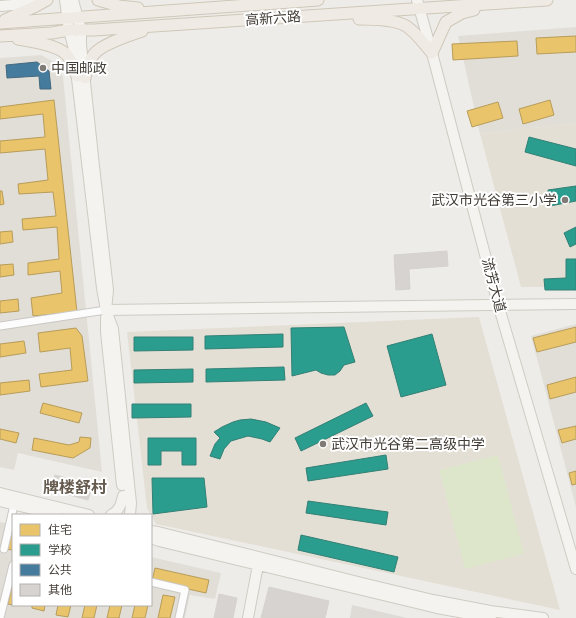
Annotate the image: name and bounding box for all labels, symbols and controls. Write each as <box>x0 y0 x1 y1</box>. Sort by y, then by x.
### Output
street label: 高新六路 <box>245 8 301 28</box>
place label: 中国邮政 <box>51 60 107 76</box>
marker: 中国邮政 <box>38 63 48 73</box>
place label: 武汉市光谷第三小学 <box>431 192 557 208</box>
marker: 武汉市光谷第三小学 <box>560 195 570 205</box>
street label: 流芳大道 <box>479 256 509 314</box>
place label: 武汉市光谷第二高级中学 <box>331 436 485 452</box>
marker: 武汉市光谷第二高级中学 <box>318 439 328 449</box>
district label: 牌楼舒村 <box>43 478 107 496</box>
legend <box>12 514 152 606</box>
text: 住宅 <box>48 523 72 537</box>
text: 学校 <box>48 543 72 557</box>
text: 公共 <box>48 563 72 577</box>
text: 其他 <box>48 583 72 597</box>

